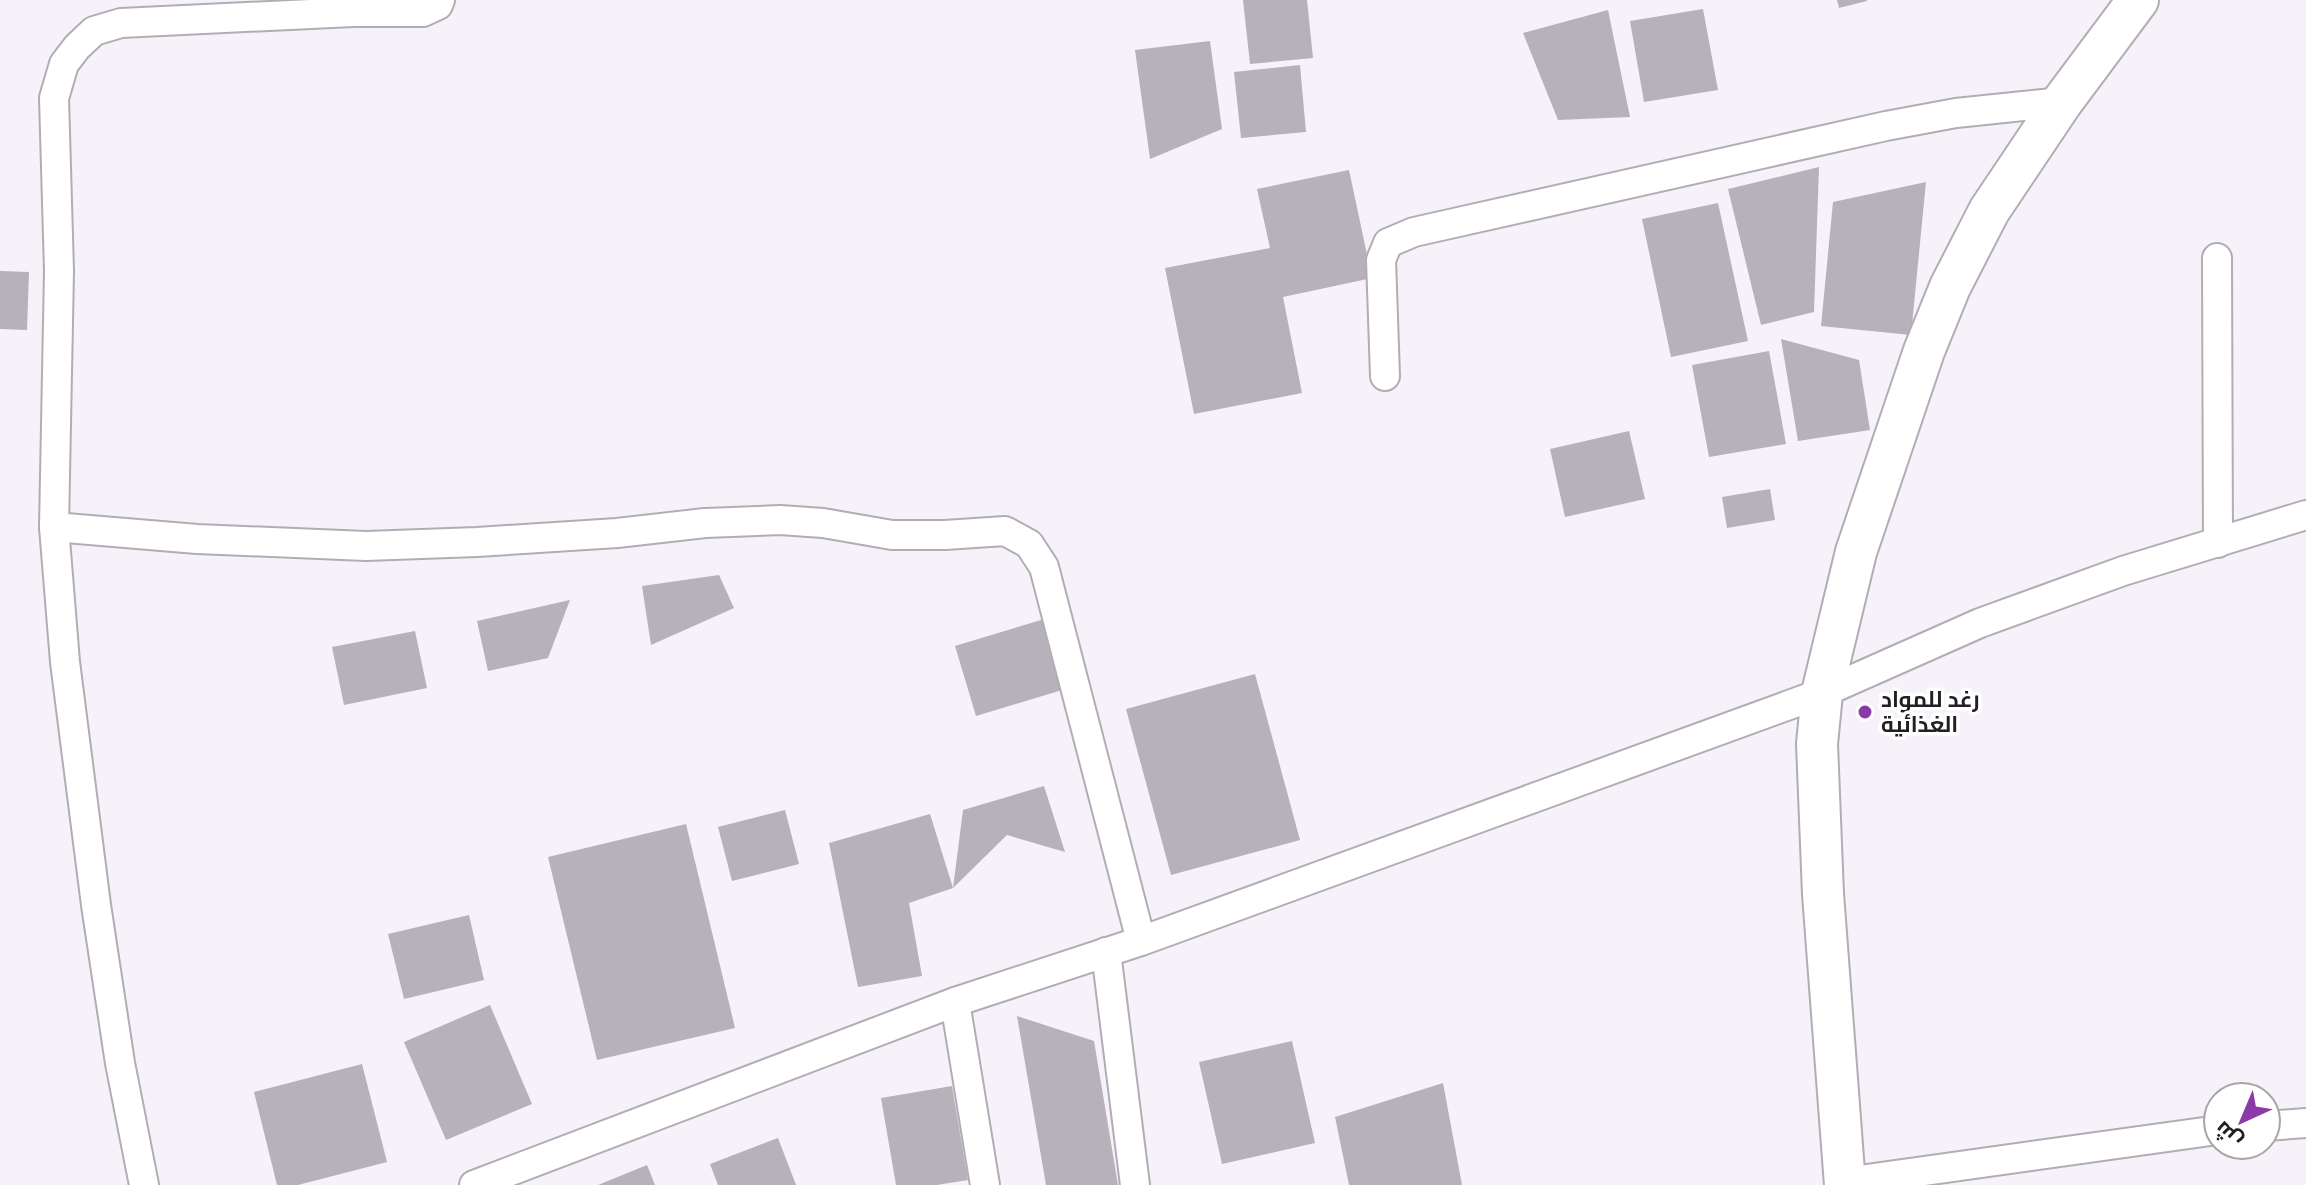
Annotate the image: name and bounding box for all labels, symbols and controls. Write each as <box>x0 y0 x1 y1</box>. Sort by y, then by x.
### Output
place label: رغد للمواد الغذائية <box>1881 686 1980 738</box>
marker: رغد للمواد الغذائية <box>1856 703 1874 721</box>
north arrow <box>2202 1081 2282 1161</box>
text: ش <box>2209 1116 2248 1155</box>

